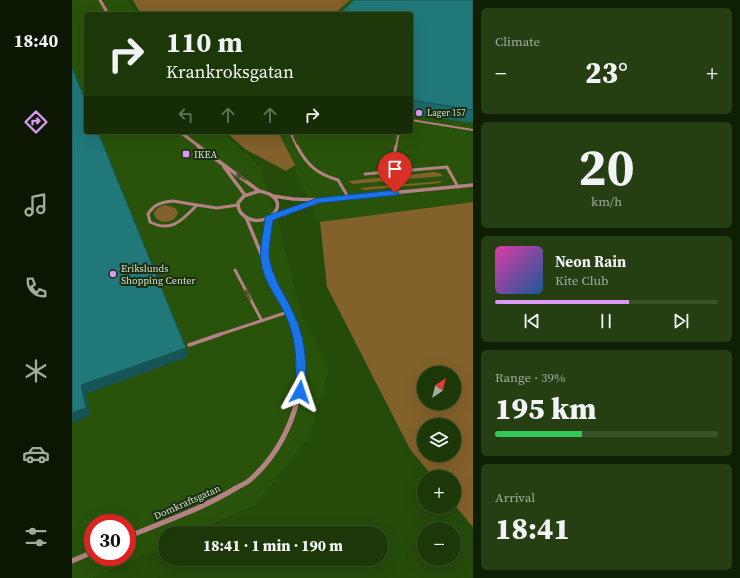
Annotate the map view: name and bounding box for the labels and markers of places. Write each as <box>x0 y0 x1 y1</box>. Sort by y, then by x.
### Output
place label: Lager 157 <box>427 107 466 119</box>
marker: Lager 157 <box>414 108 424 118</box>
place label: IKEA <box>194 148 217 161</box>
marker: IKEA <box>181 149 191 159</box>
pin <box>378 152 412 193</box>
place label: Erikslunds Shopping Center <box>121 262 196 287</box>
marker: Erikslunds Shopping Center <box>108 269 118 279</box>

